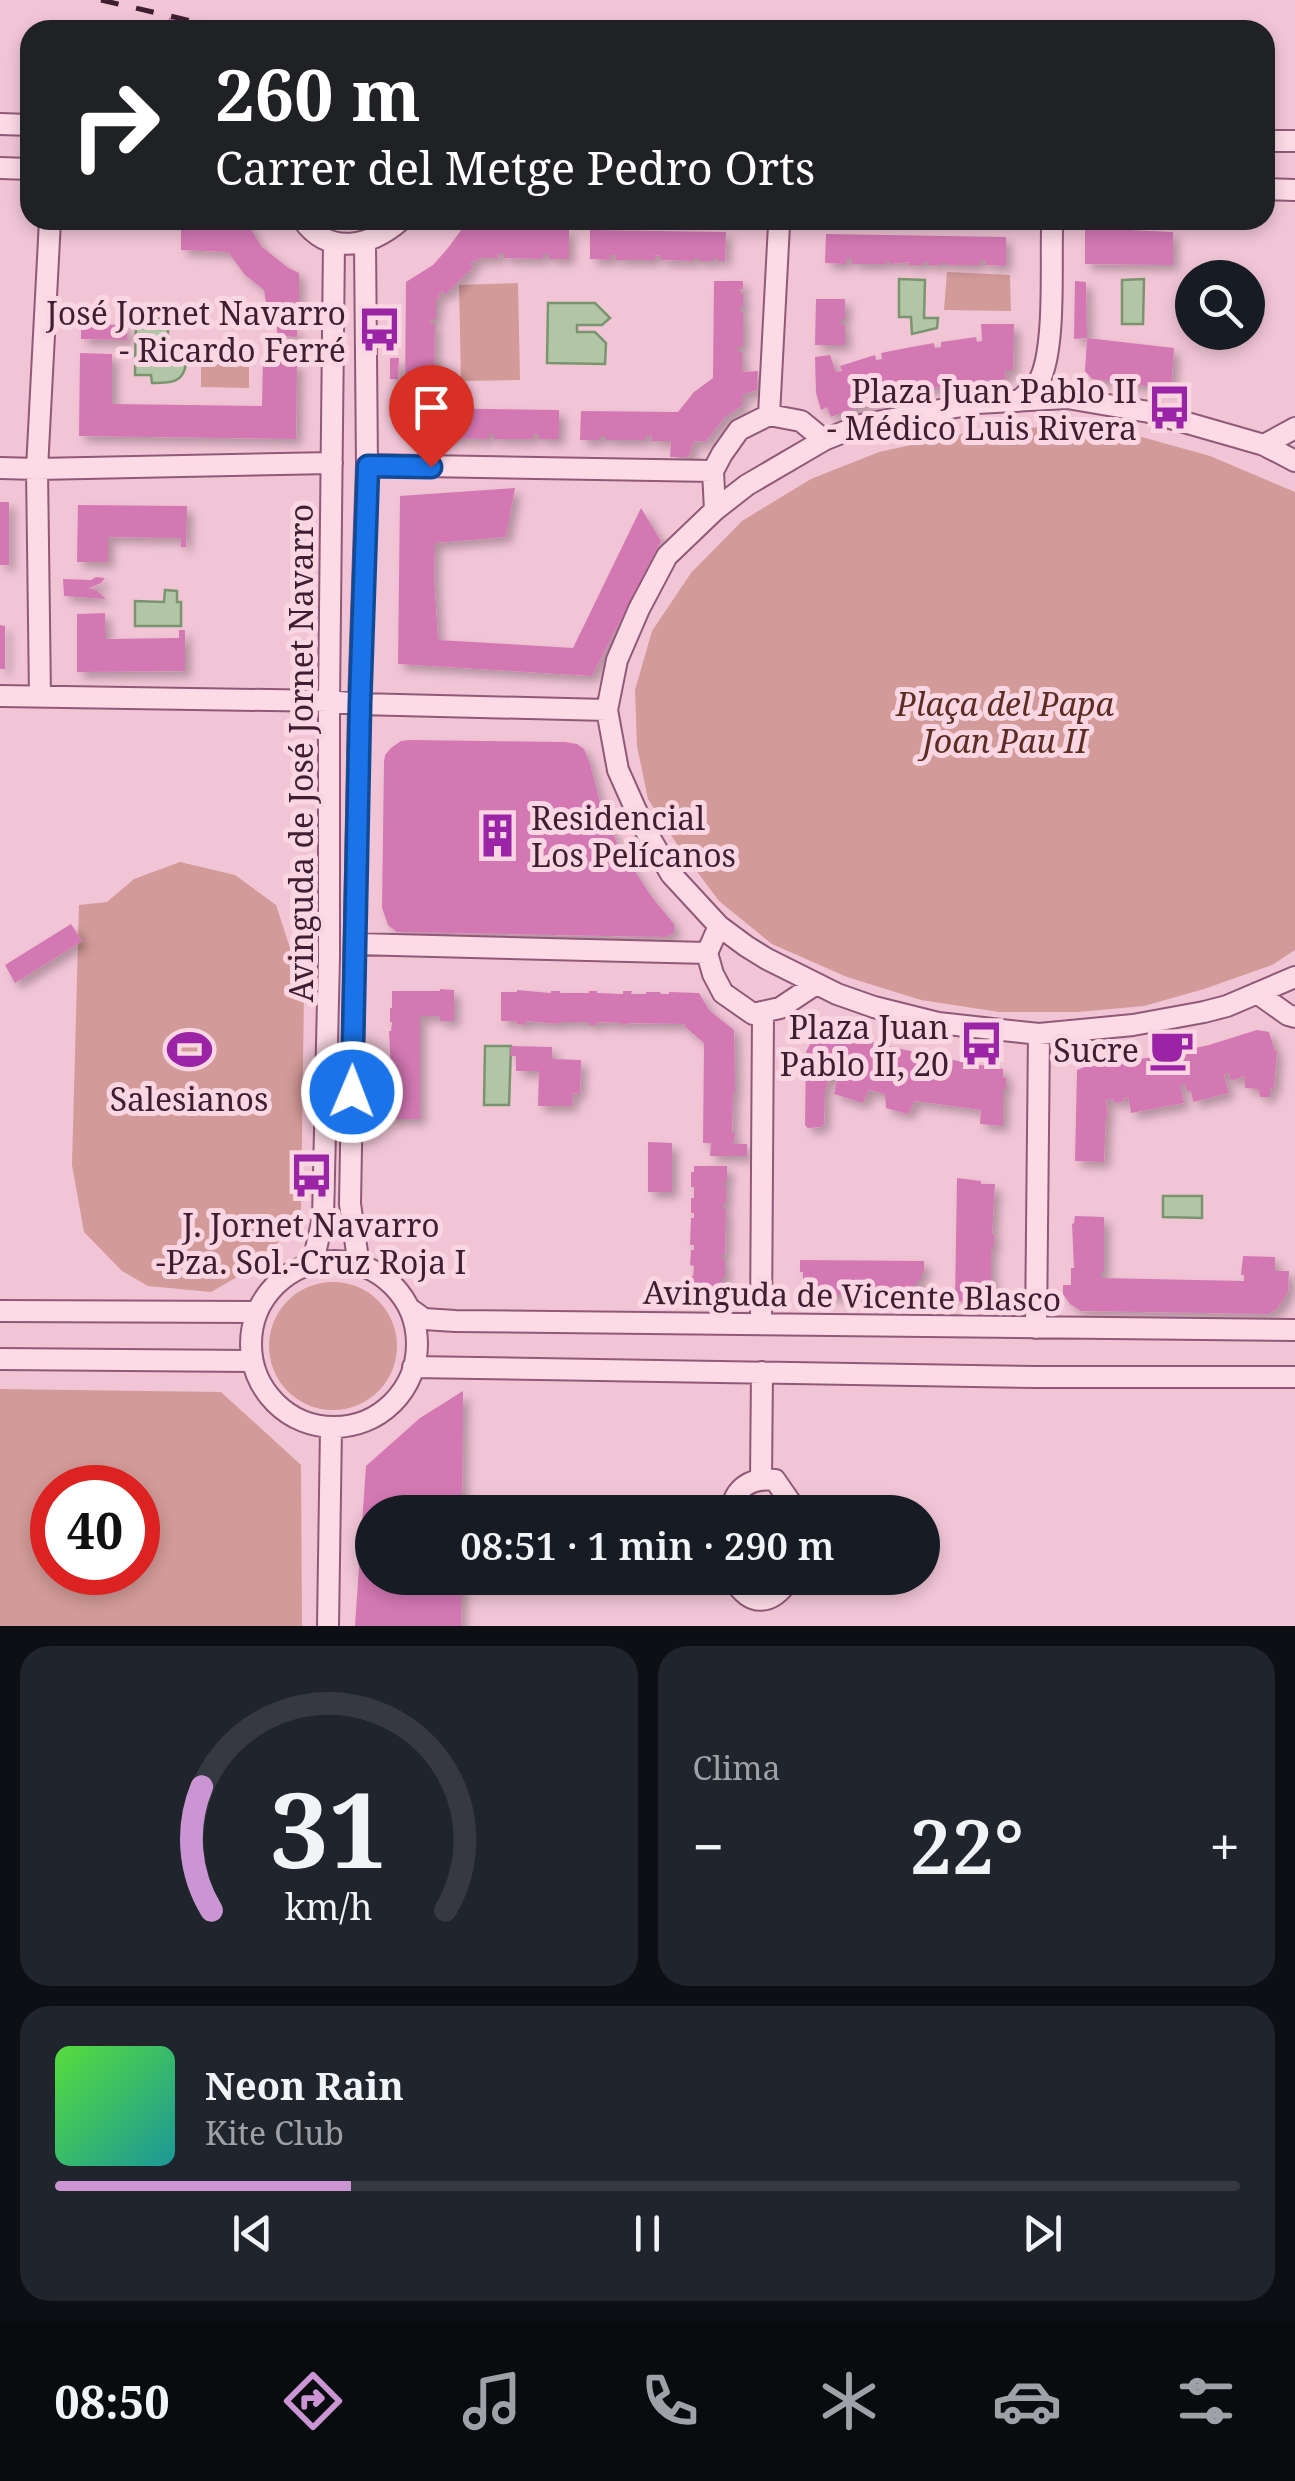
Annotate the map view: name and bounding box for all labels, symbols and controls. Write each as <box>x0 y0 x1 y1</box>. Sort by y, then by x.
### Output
text: 260 m <box>215 46 421 142</box>
icon: right <box>50 60 180 190</box>
text: Carrer del Metge Pedro Orts <box>215 137 815 198</box>
map controls <box>1175 260 1265 350</box>
button: search <box>1175 260 1265 350</box>
place label: José Jornet Navarro - Ricardo Ferré <box>45 291 346 371</box>
bus stop icon: José Jornet Navarro - Ricardo Ferré <box>355 306 403 354</box>
pin <box>389 365 474 468</box>
place label: Plaza Juan Pablo II - Médico Luis Rivera <box>827 369 1137 449</box>
icon: arrive <box>404 380 459 435</box>
bus stop icon: Plaza Juan Pablo II - Médico Luis Rivera <box>1146 384 1194 432</box>
street label: Avinguda de José Jornet Navarro <box>279 504 322 1002</box>
park label: Plaça del Papa Joan Pau II <box>895 682 1115 762</box>
place label: Residencial Los Pelícanos <box>531 796 736 876</box>
building icon: Residencial Los Pelícanos <box>474 811 522 859</box>
place label: Plaza Juan Pablo II, 20 <box>780 1005 949 1085</box>
bus stop icon: Plaza Juan Pablo II, 20 <box>958 1020 1006 1068</box>
cafe icon: Sucre <box>1148 1025 1196 1073</box>
sports icon: Salesianos <box>165 1026 213 1074</box>
place label: Sucre <box>1053 1028 1139 1071</box>
position arrow <box>300 1040 404 1144</box>
place label: Salesianos <box>110 1077 268 1120</box>
bus stop icon: J. Jornet Navarro -Pza. Sol.-Cruz Roja I <box>287 1152 335 1200</box>
place label: J. Jornet Navarro -Pza. Sol.-Cruz Roja I <box>156 1203 466 1283</box>
street label: Avinguda de Vicente Blasco <box>643 1270 1061 1320</box>
speed limit sign: 40 <box>30 1465 160 1595</box>
text: 08:51 · 1 min · 290 m <box>460 1519 835 1571</box>
text: Clima <box>693 1746 781 1789</box>
text: 31 <box>270 1757 388 1898</box>
text: 22° <box>910 1794 1024 1896</box>
text: − <box>693 1808 724 1883</box>
text: + <box>1209 1808 1240 1883</box>
text: km/h <box>285 1882 373 1930</box>
text: Neon Rain <box>205 2059 404 2111</box>
text: Kite Club <box>205 2111 344 2154</box>
icon: previous <box>225 2206 280 2261</box>
icon: pause <box>620 2206 675 2261</box>
icon: next <box>1015 2206 1070 2261</box>
icon: directions <box>278 2366 348 2436</box>
icon: music <box>457 2366 527 2436</box>
icon: phone <box>635 2366 705 2436</box>
icon: climate <box>814 2366 884 2436</box>
icon: car <box>992 2366 1062 2436</box>
icon: filters <box>1171 2366 1241 2436</box>
text: 08:50 <box>54 2371 170 2432</box>

